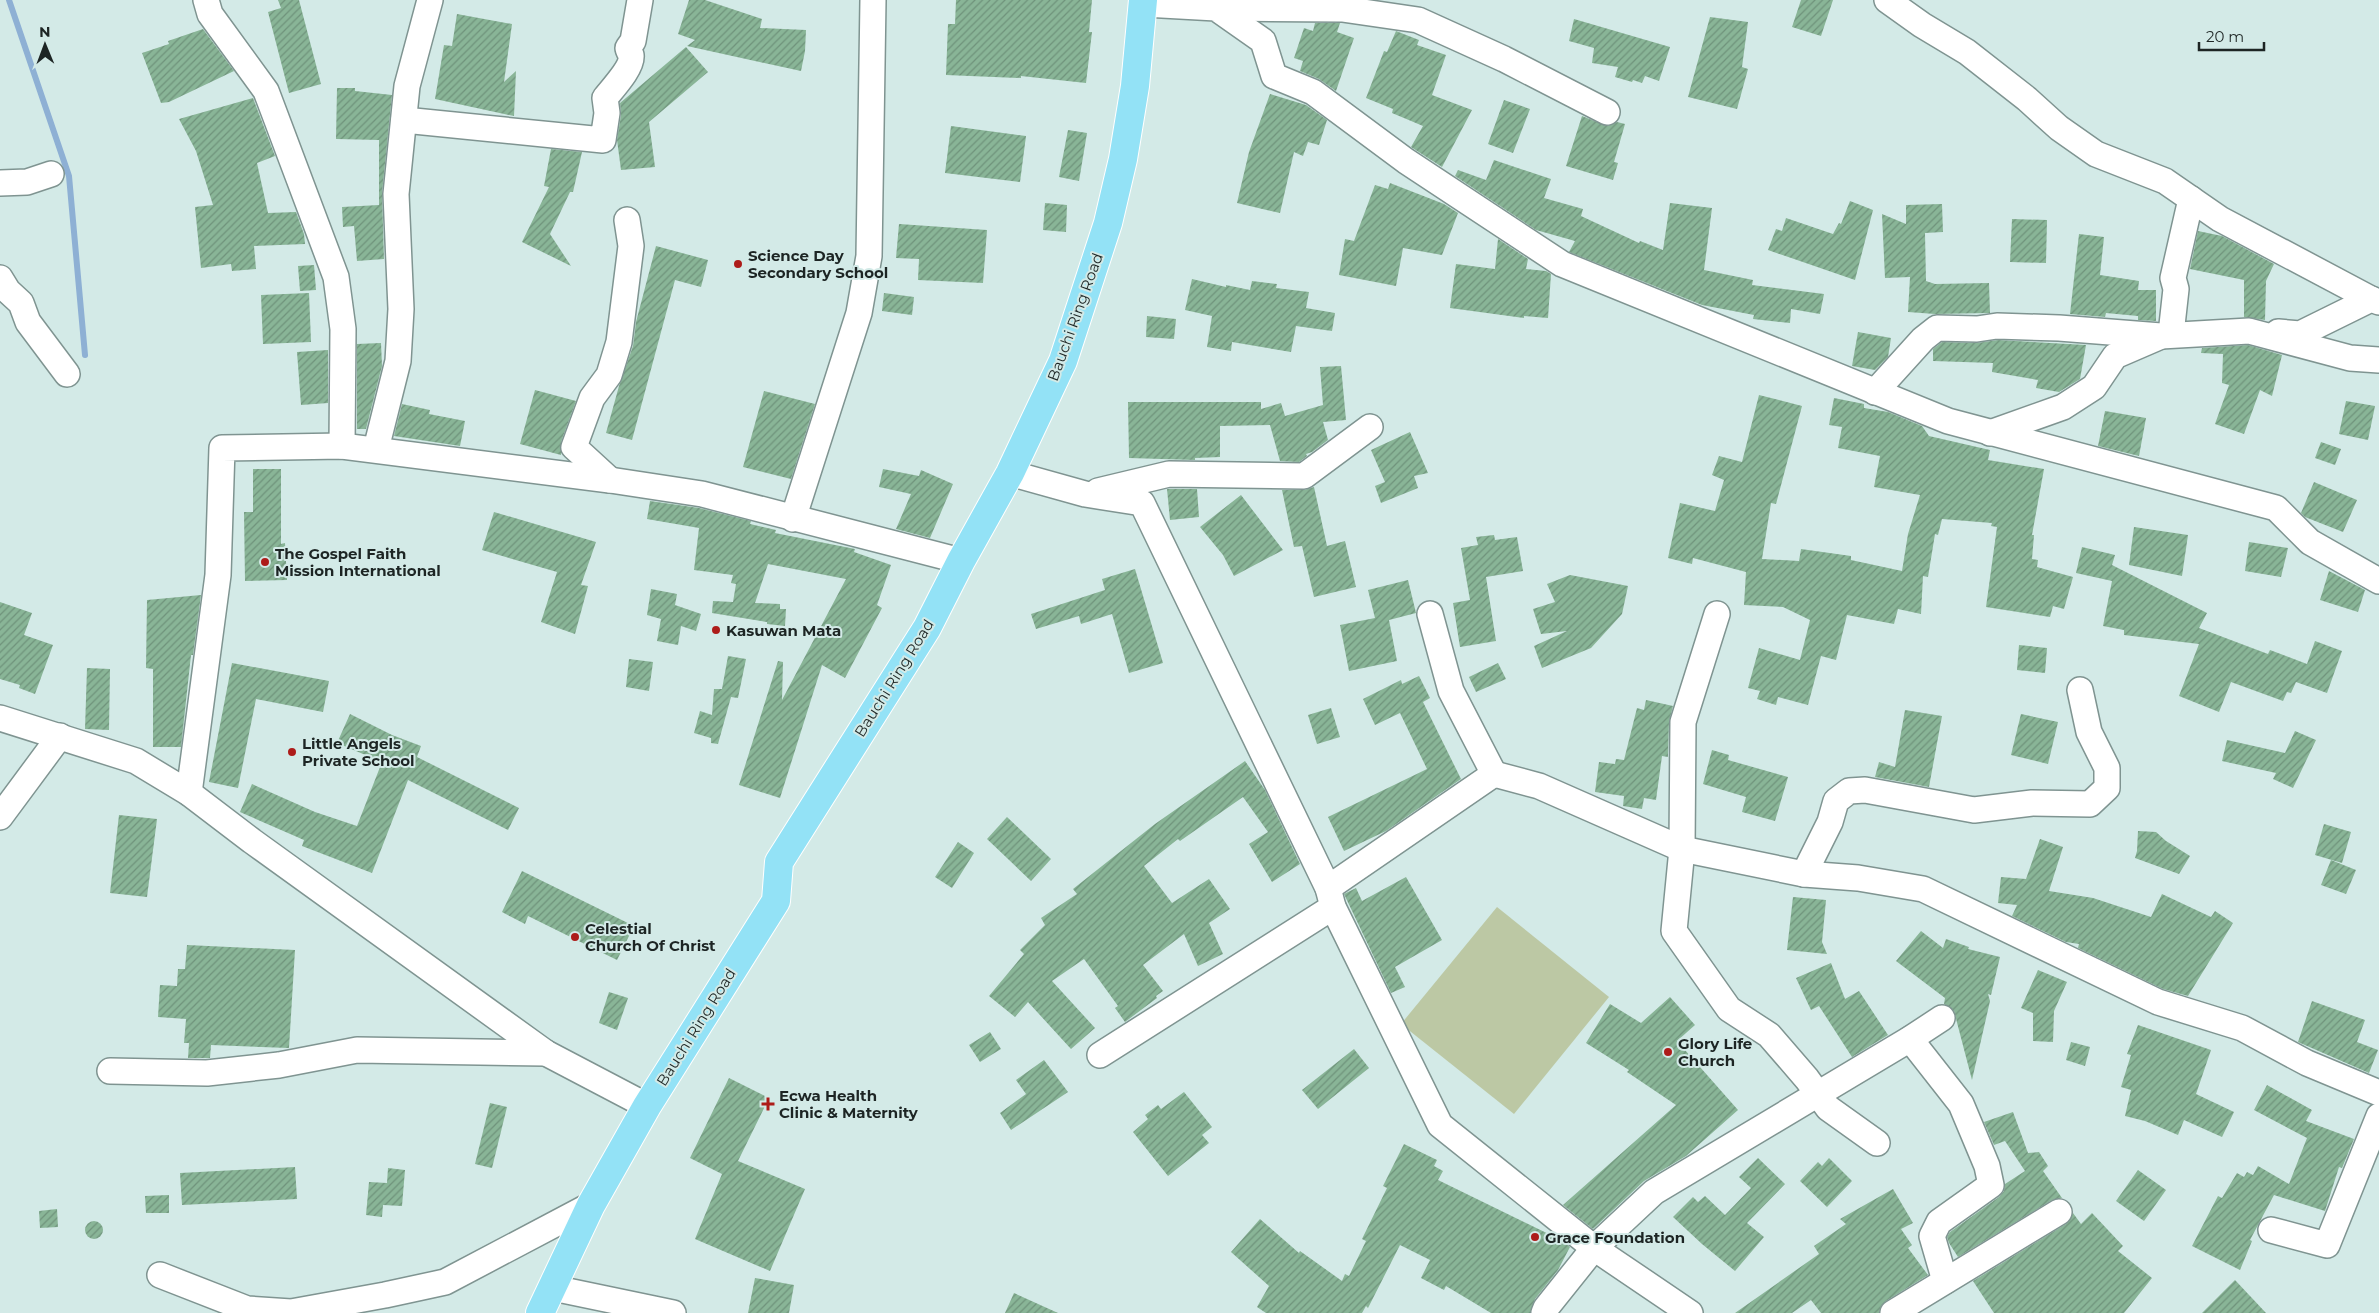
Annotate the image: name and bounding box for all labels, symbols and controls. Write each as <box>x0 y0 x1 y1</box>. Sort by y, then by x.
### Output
north arrow <box>20 20 70 70</box>
scale bar <box>2199 20 2264 52</box>
text: N <box>39 23 51 41</box>
text: 20 m <box>2206 27 2244 46</box>
place label: Science Day Secondary School <box>748 246 888 282</box>
street label: Bauchi Ring Road <box>1043 250 1107 384</box>
marker: Science Day Secondary School <box>732 258 744 270</box>
place label: The Gospel Faith Mission International <box>275 544 441 580</box>
marker: The Gospel Faith Mission International <box>259 556 271 568</box>
street label: Bauchi Ring Road <box>850 616 938 740</box>
place label: Kasuwan Mata <box>726 621 841 640</box>
marker: Kasuwan Mata <box>710 624 722 636</box>
place label: Little Angels Private School <box>302 734 415 770</box>
marker: Little Angels Private School <box>286 746 298 758</box>
place label: Celestial Church Of Christ <box>585 919 716 955</box>
marker: Celestial Church Of Christ <box>569 931 581 943</box>
street label: Bauchi Ring Road <box>652 965 740 1089</box>
place label: Glory Life Church <box>1678 1034 1752 1070</box>
marker: Glory Life Church <box>1662 1046 1674 1058</box>
place label: Ecwa Health Clinic & Maternity <box>779 1086 919 1122</box>
marker: Ecwa Health Clinic & Maternity <box>761 1097 775 1111</box>
place label: Grace Foundation <box>1545 1228 1685 1247</box>
marker: Grace Foundation <box>1529 1231 1541 1243</box>

